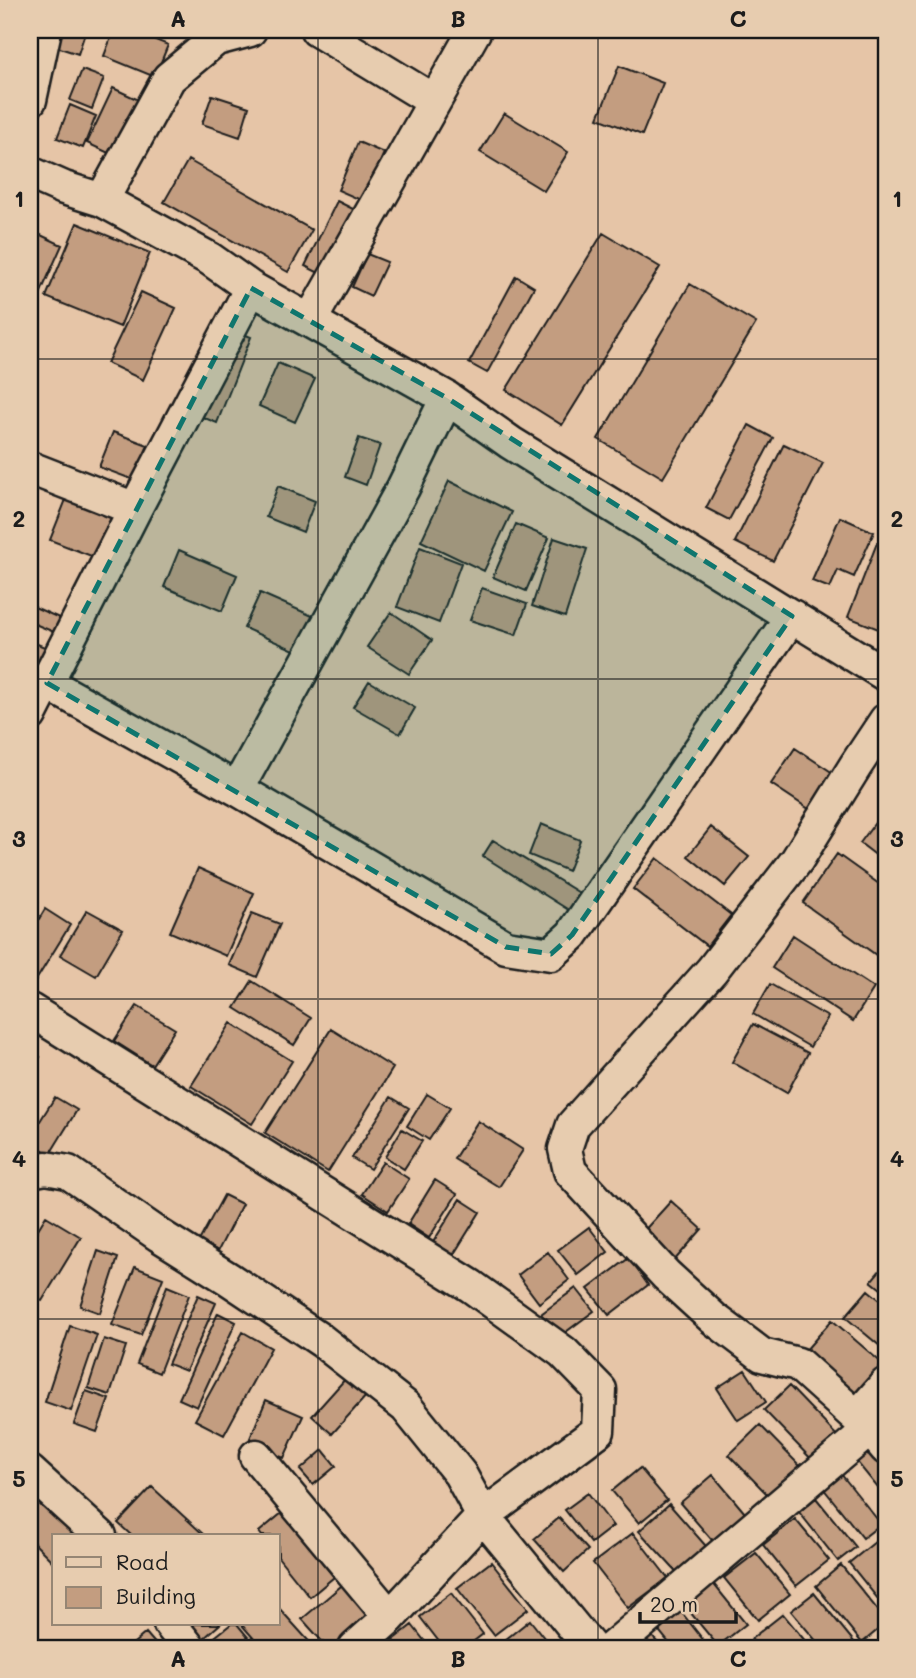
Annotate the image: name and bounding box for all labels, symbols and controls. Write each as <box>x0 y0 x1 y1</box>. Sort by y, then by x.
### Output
text: A <box>170 3 186 33</box>
text: B <box>450 3 466 33</box>
text: C <box>729 3 747 33</box>
text: 1 <box>14 183 24 213</box>
text: 1 <box>892 183 902 213</box>
text: 2 <box>13 503 25 533</box>
text: 2 <box>891 503 903 533</box>
text: 3 <box>12 823 26 853</box>
text: 3 <box>890 823 904 853</box>
text: 4 <box>12 1143 26 1173</box>
text: 4 <box>890 1143 904 1173</box>
text: 5 <box>12 1463 26 1493</box>
text: 5 <box>890 1463 904 1493</box>
legend <box>52 1534 280 1626</box>
text: Road <box>116 1548 168 1575</box>
scale bar <box>640 1580 736 1624</box>
text: Building <box>116 1582 196 1609</box>
text: 20 m <box>650 1590 698 1617</box>
text: A <box>170 1643 186 1673</box>
text: B <box>450 1643 466 1673</box>
text: C <box>729 1643 747 1673</box>

